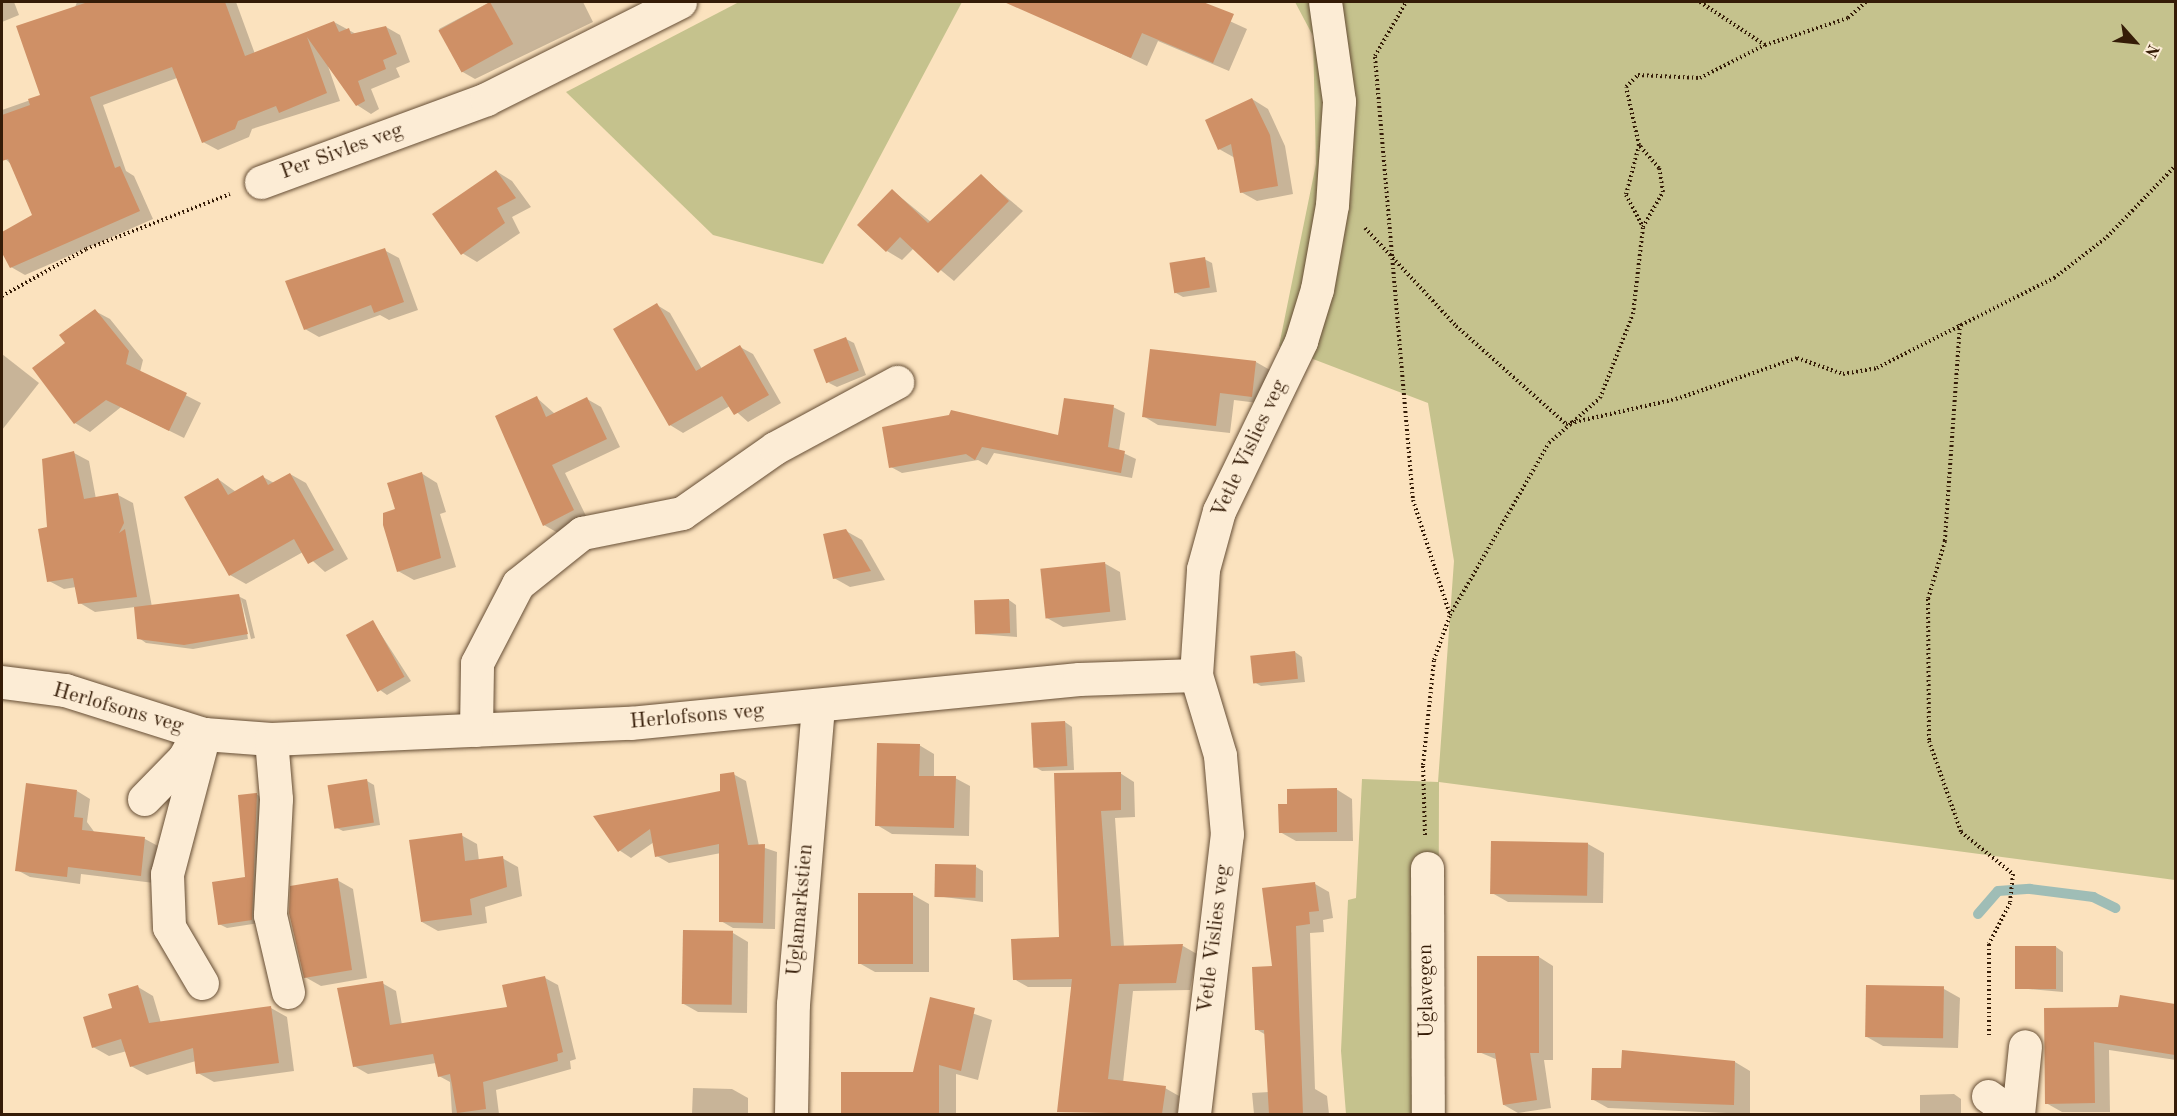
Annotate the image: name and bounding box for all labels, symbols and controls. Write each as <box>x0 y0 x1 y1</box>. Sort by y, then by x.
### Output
north arrow <box>2105 12 2165 72</box>
text: N <box>2141 41 2161 59</box>
street label: Per Sivles veg <box>277 118 407 186</box>
street label: Vetle Vislies veg <box>1207 376 1293 522</box>
street label: Herlofsons veg <box>50 678 186 740</box>
street label: Herlofsons veg <box>629 699 765 735</box>
street label: Uglamarkstien <box>783 843 819 977</box>
street label: Vetle Vislies veg <box>1193 863 1237 1015</box>
street label: Uglavegen <box>1414 944 1440 1038</box>

